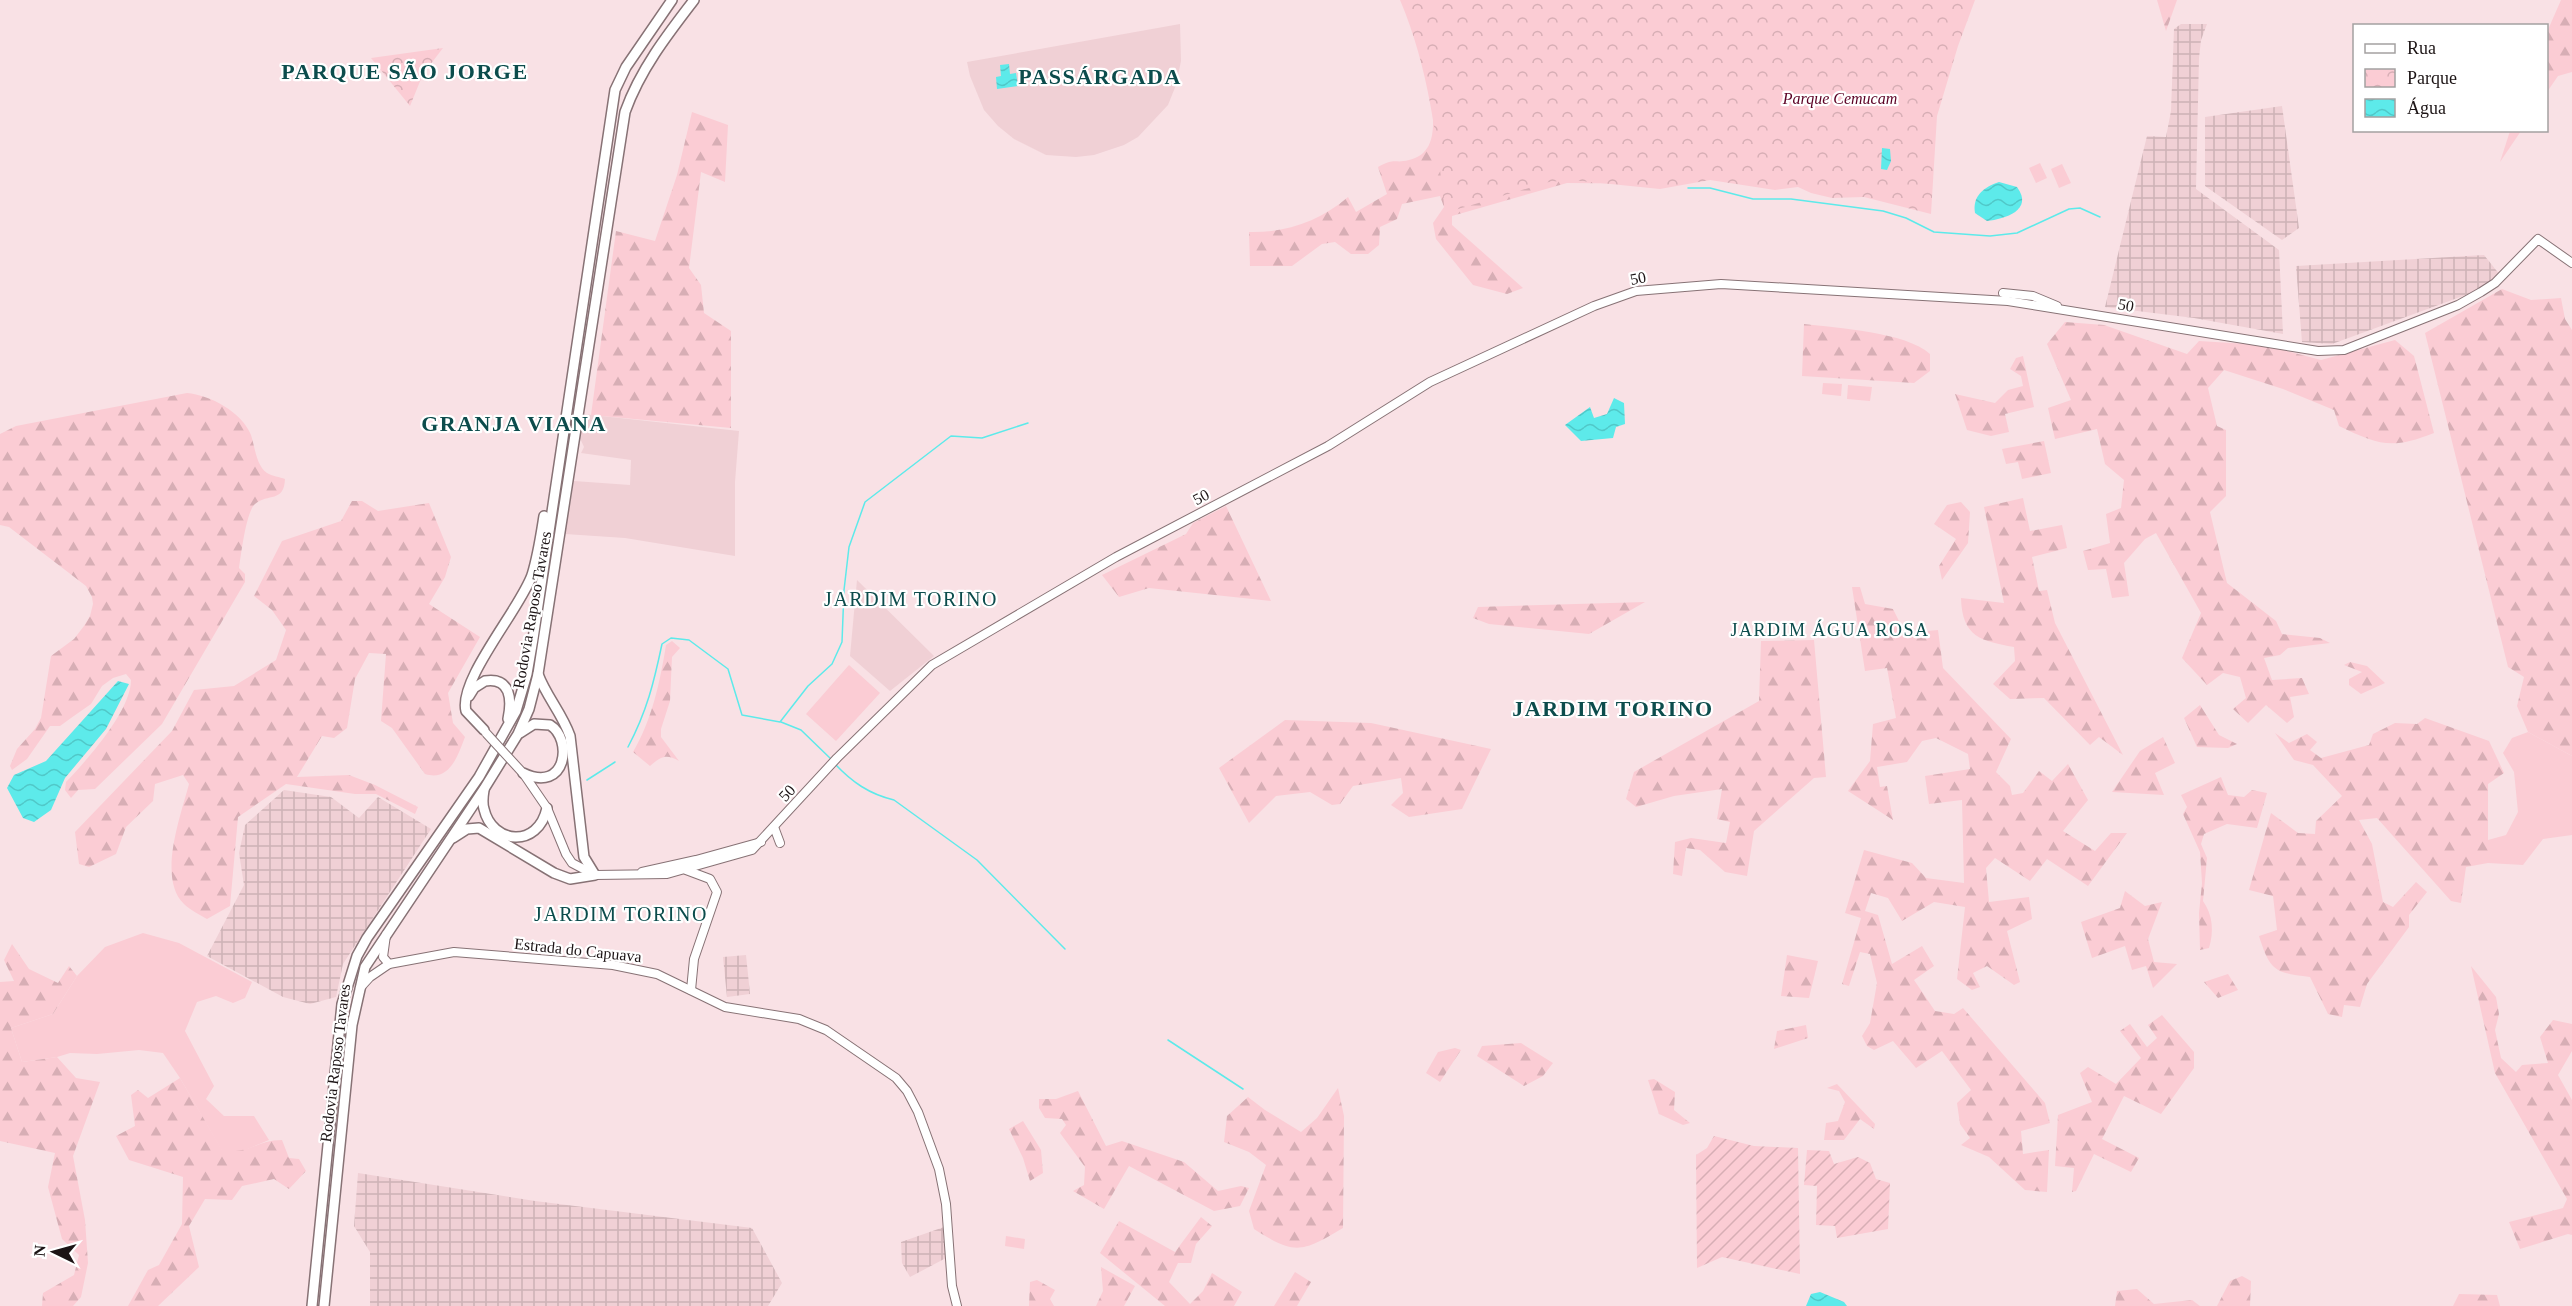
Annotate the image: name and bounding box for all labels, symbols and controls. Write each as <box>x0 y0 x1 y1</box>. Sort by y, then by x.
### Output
legend <box>2353 24 2548 132</box>
text: Rua <box>2407 38 2436 58</box>
district label: PARQUE SÃO JORGE <box>281 59 529 84</box>
district label: PASSÁRGADA <box>1018 64 1182 89</box>
text: Parque <box>2407 68 2457 88</box>
park label: Parque Cemucam <box>1782 90 1897 108</box>
text: Água <box>2407 97 2446 118</box>
street label: 50 <box>1629 268 1647 288</box>
street label: 50 <box>2117 295 2135 315</box>
district label: GRANJA VIANA <box>421 411 607 436</box>
street label: 50 <box>1190 486 1212 508</box>
street label: Rodovia Raposo Tavares <box>510 530 555 690</box>
district label: JARDIM TORINO <box>824 588 998 610</box>
district label: JARDIM ÁGUA ROSA <box>1730 619 1930 640</box>
district label: JARDIM TORINO <box>1512 696 1714 721</box>
street label: 50 <box>775 781 799 805</box>
district label: JARDIM TORINO <box>534 903 708 925</box>
street label: Estrada do Capuava <box>513 935 643 966</box>
street label: Rodovia Raposo Tavares <box>317 983 354 1143</box>
north arrow <box>24 1222 84 1282</box>
text: N <box>31 1244 49 1257</box>

